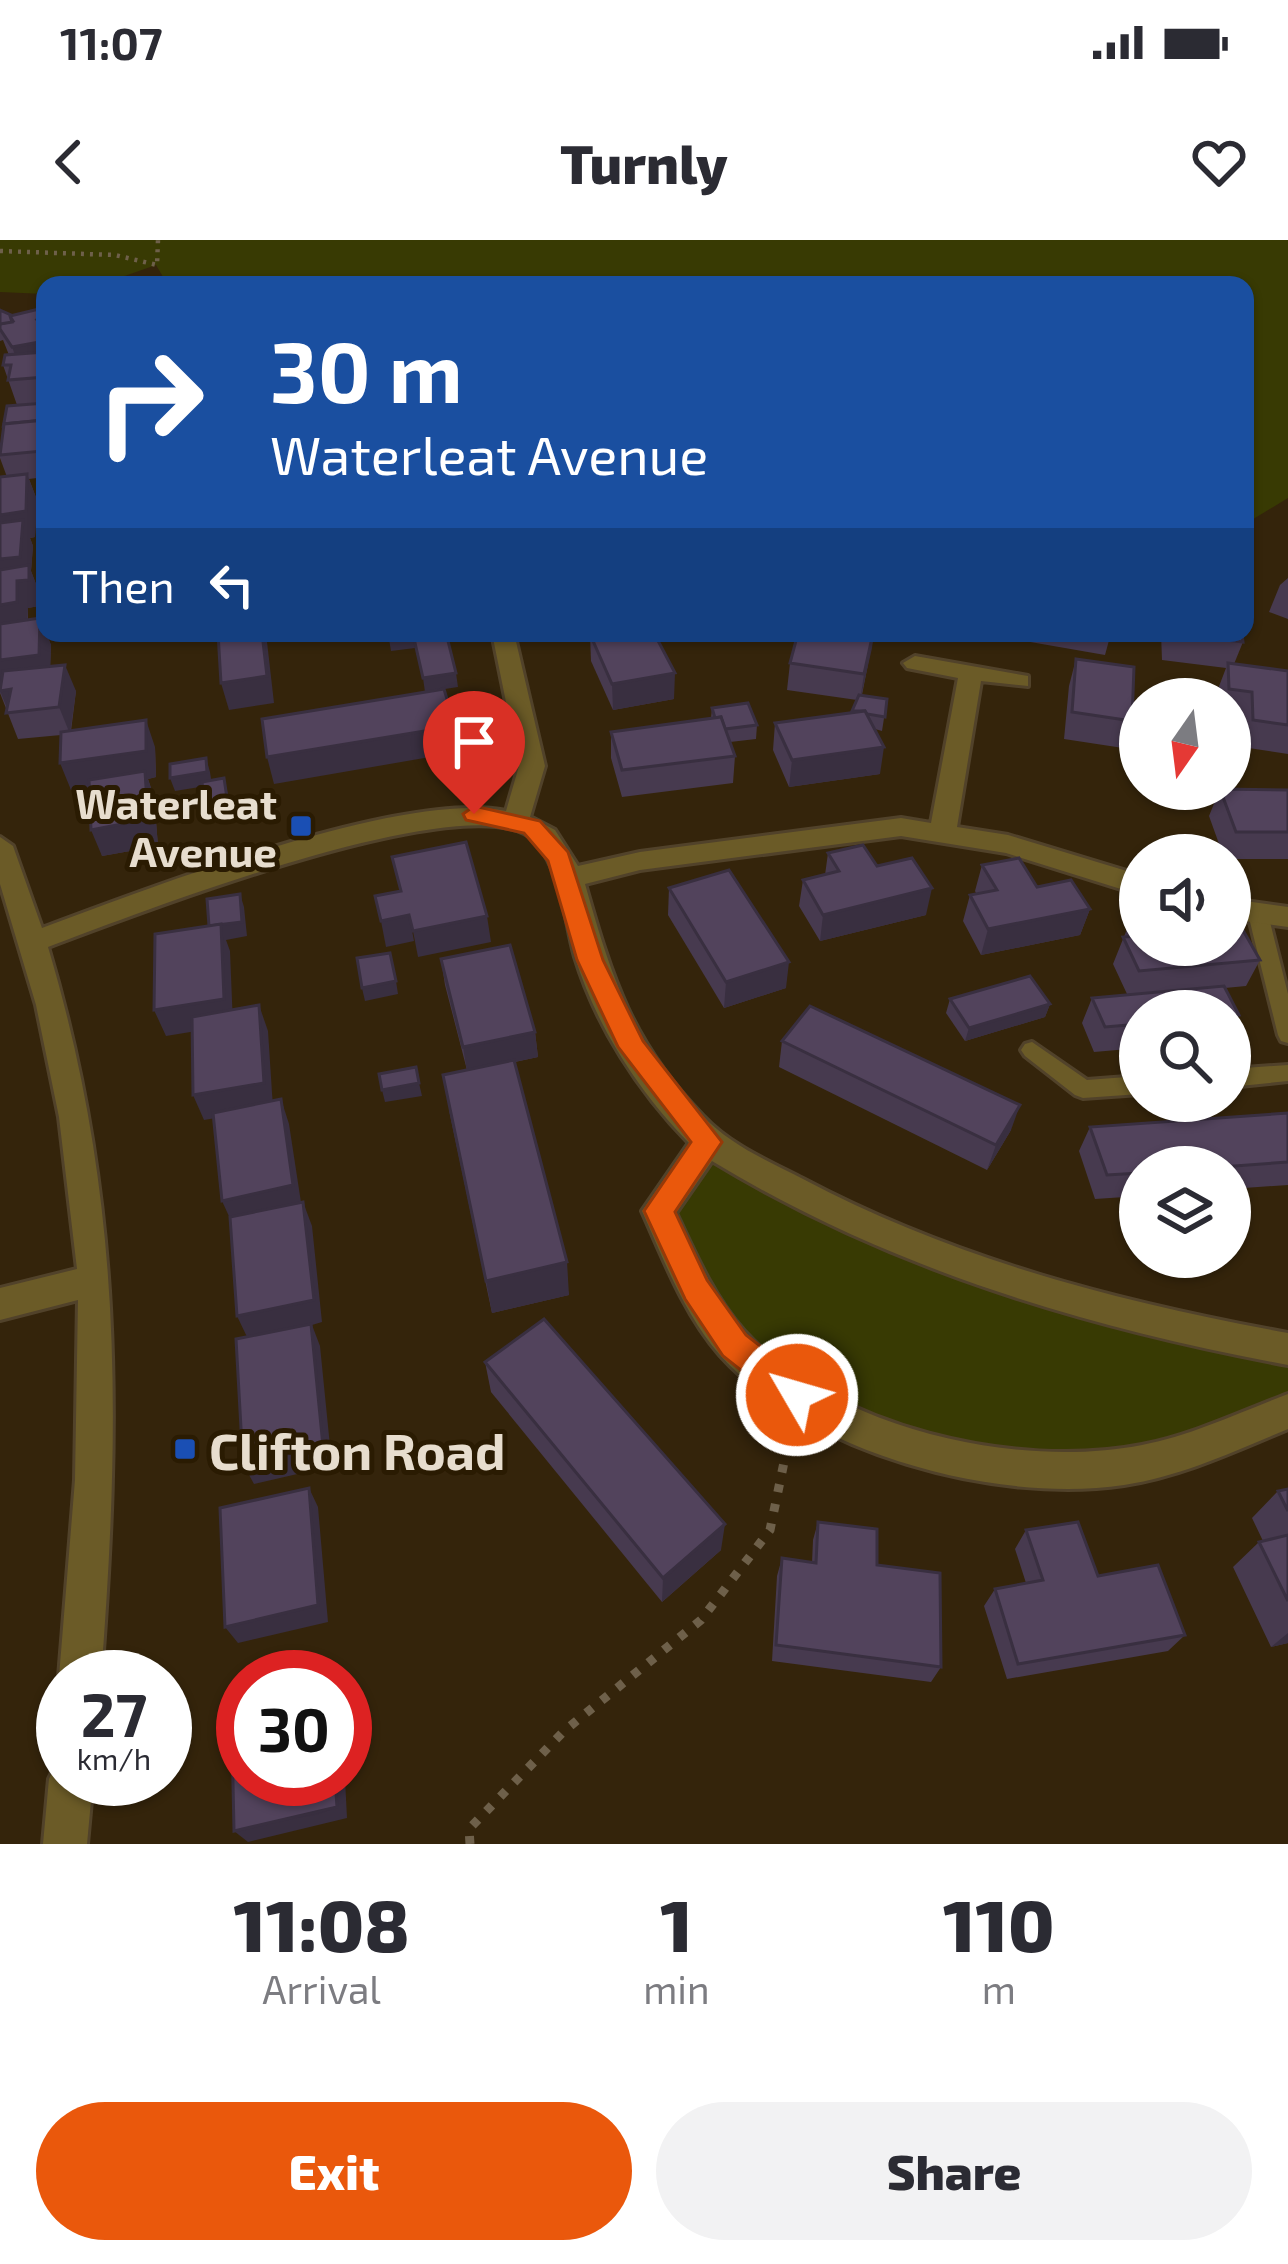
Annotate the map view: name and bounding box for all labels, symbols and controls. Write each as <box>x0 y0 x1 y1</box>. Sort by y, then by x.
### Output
text: 11:07 <box>60 15 163 69</box>
icon: back <box>36 129 102 195</box>
icon: heart <box>1186 129 1252 195</box>
text: Turnly <box>560 130 728 195</box>
text: 30 m <box>270 319 463 420</box>
icon: right <box>72 324 228 480</box>
text: Waterleat Avenue <box>270 421 708 486</box>
icon: left <box>199 552 265 618</box>
text: Then <box>72 558 175 612</box>
north arrow <box>1119 678 1251 810</box>
map controls <box>1119 678 1251 1278</box>
pin <box>423 691 525 814</box>
icon: arrive <box>441 709 507 775</box>
place label: Waterleat Avenue <box>75 777 277 875</box>
marker: Waterleat Avenue <box>288 813 314 839</box>
button: sound <box>1119 834 1251 966</box>
button: search <box>1119 990 1251 1122</box>
button: layers <box>1119 1146 1251 1278</box>
position arrow <box>734 1332 860 1458</box>
place label: Clifton Road <box>209 1419 505 1480</box>
marker: Clifton Road <box>172 1436 198 1462</box>
speed limit sign: 30 <box>216 1650 372 1806</box>
text: 27 <box>81 1677 147 1749</box>
text: km/h <box>77 1740 151 1776</box>
text: 11:08 <box>233 1880 410 1966</box>
text: 1 <box>660 1880 693 1966</box>
text: 110 <box>943 1880 1055 1966</box>
text: Arrival <box>262 1965 381 2012</box>
text: min <box>643 1965 710 2012</box>
text: m <box>982 1965 1016 2012</box>
button: Exit <box>36 2102 632 2240</box>
button: Share <box>656 2102 1252 2240</box>

